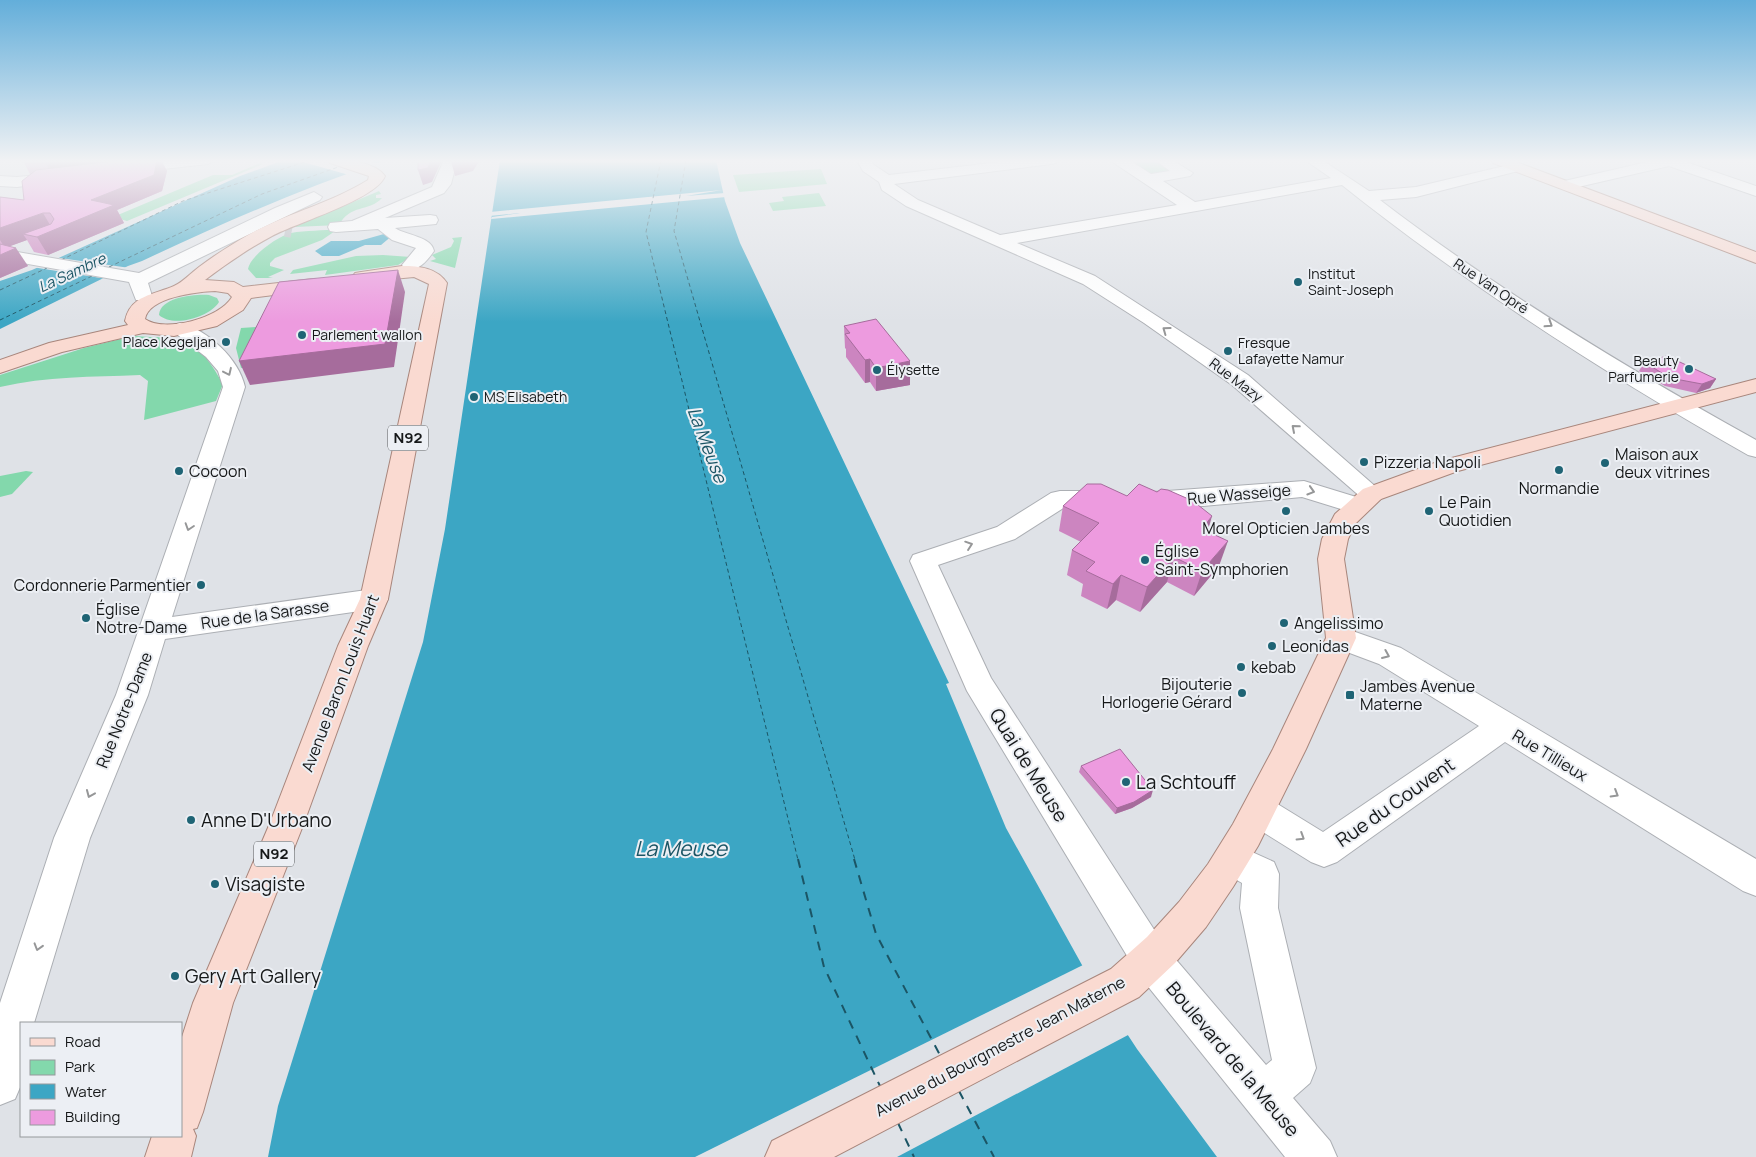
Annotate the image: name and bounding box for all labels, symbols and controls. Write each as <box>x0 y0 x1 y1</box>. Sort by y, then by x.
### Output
water label: La Sambre <box>35 247 110 297</box>
street label: Rue Van Opré <box>1450 254 1532 318</box>
place label: Institut Saint-Joseph <box>1308 264 1394 299</box>
marker: Institut Saint-Joseph <box>1292 276 1304 288</box>
one-way arrow <box>1543 318 1552 328</box>
place label: Parlement wallon <box>312 325 422 344</box>
one-way arrow <box>1162 327 1172 336</box>
marker: Parlement wallon <box>296 329 308 341</box>
place label: Place Kegeljan <box>123 332 216 351</box>
place label: Fresque Lafayette Namur <box>1238 333 1344 368</box>
marker: Place Kegeljan <box>220 336 232 348</box>
marker: Fresque Lafayette Namur <box>1222 345 1234 357</box>
place label: Beauty Parfumerie <box>1608 351 1680 386</box>
street label: Rue Mazy <box>1206 353 1267 406</box>
place label: Élysette <box>887 360 940 379</box>
marker: Beauty Parfumerie <box>1683 363 1695 375</box>
marker: Élysette <box>871 364 883 376</box>
one-way arrow <box>221 367 231 376</box>
place label: MS Elisabeth <box>484 387 567 406</box>
marker: MS Elisabeth <box>468 391 480 403</box>
water label: La Meuse <box>683 403 734 487</box>
one-way arrow <box>1292 425 1301 434</box>
road number: N92 <box>388 426 428 450</box>
place label: Maison aux deux vitrines <box>1615 443 1710 483</box>
place label: Pizzeria Napoli <box>1374 451 1481 473</box>
marker: Pizzeria Napoli <box>1358 456 1370 468</box>
marker: Maison aux deux vitrines <box>1599 457 1611 469</box>
place label: Cocoon <box>189 460 247 482</box>
marker: Normandie <box>1553 464 1565 476</box>
marker: Cocoon <box>173 465 185 477</box>
place label: Normandie <box>1519 477 1599 499</box>
street label: Rue Wasseige <box>1186 479 1292 509</box>
one-way arrow <box>1306 486 1315 496</box>
place label: Le Pain Quotidien <box>1439 491 1512 531</box>
marker: Morel Opticien Jambes <box>1280 505 1292 517</box>
marker: Le Pain Quotidien <box>1423 505 1435 517</box>
place label: Morel Opticien Jambes <box>1202 517 1370 539</box>
one-way arrow <box>185 522 195 530</box>
place label: Église Saint-Symphorien <box>1155 540 1288 580</box>
one-way arrow <box>964 541 973 551</box>
marker: Église Saint-Symphorien <box>1139 554 1151 566</box>
place label: Cordonnerie Parmentier <box>14 574 191 596</box>
marker: Cordonnerie Parmentier <box>195 579 207 591</box>
street label: Avenue Baron Louis Huart <box>296 591 384 775</box>
street label: Rue de la Sarasse <box>199 594 331 634</box>
place label: Église Notre-Dame <box>96 598 187 638</box>
marker: Église Notre-Dame <box>80 612 92 624</box>
place label: Angelissimo <box>1294 612 1383 634</box>
marker: Angelissimo <box>1278 617 1290 629</box>
place label: Leonidas <box>1282 635 1349 657</box>
marker: Leonidas <box>1266 640 1278 652</box>
street label: Rue Notre-Dame <box>91 649 157 771</box>
one-way arrow <box>1381 649 1390 660</box>
place label: kebab <box>1251 656 1296 678</box>
marker: kebab <box>1235 661 1247 673</box>
place label: Bijouterie Horlogerie Gérard <box>1102 673 1232 713</box>
place label: Jambes Avenue Materne <box>1360 675 1475 715</box>
marker: Bijouterie Horlogerie Gérard <box>1236 687 1248 699</box>
marker: Jambes Avenue Materne <box>1344 689 1356 701</box>
street label: Quai de Meuse <box>984 703 1074 827</box>
street label: Rue Tillieux <box>1508 724 1592 786</box>
street label: Rue du Couvent <box>1330 751 1460 853</box>
place label: La Schtouff <box>1136 769 1236 795</box>
marker: La Schtouff <box>1120 776 1132 788</box>
one-way arrow <box>1609 787 1618 797</box>
one-way arrow <box>86 789 97 798</box>
place label: Anne D'Urbano <box>201 807 332 833</box>
marker: Anne D'Urbano <box>185 814 197 826</box>
one-way arrow <box>1295 830 1304 840</box>
water label: La Meuse <box>635 834 729 862</box>
road number: N92 <box>254 842 294 866</box>
place label: Visagiste <box>225 871 305 897</box>
marker: Visagiste <box>209 878 221 890</box>
one-way arrow <box>33 943 43 951</box>
place label: Gery Art Gallery <box>185 963 321 989</box>
marker: Gery Art Gallery <box>169 970 181 982</box>
street label: Avenue du Bourgmestre Jean Materne <box>871 971 1129 1121</box>
street label: Boulevard de la Meuse <box>1160 976 1306 1142</box>
legend <box>20 1022 182 1137</box>
text: Road <box>65 1031 101 1052</box>
text: Park <box>65 1056 95 1077</box>
text: Water <box>65 1081 107 1102</box>
text: Building <box>65 1106 120 1127</box>

